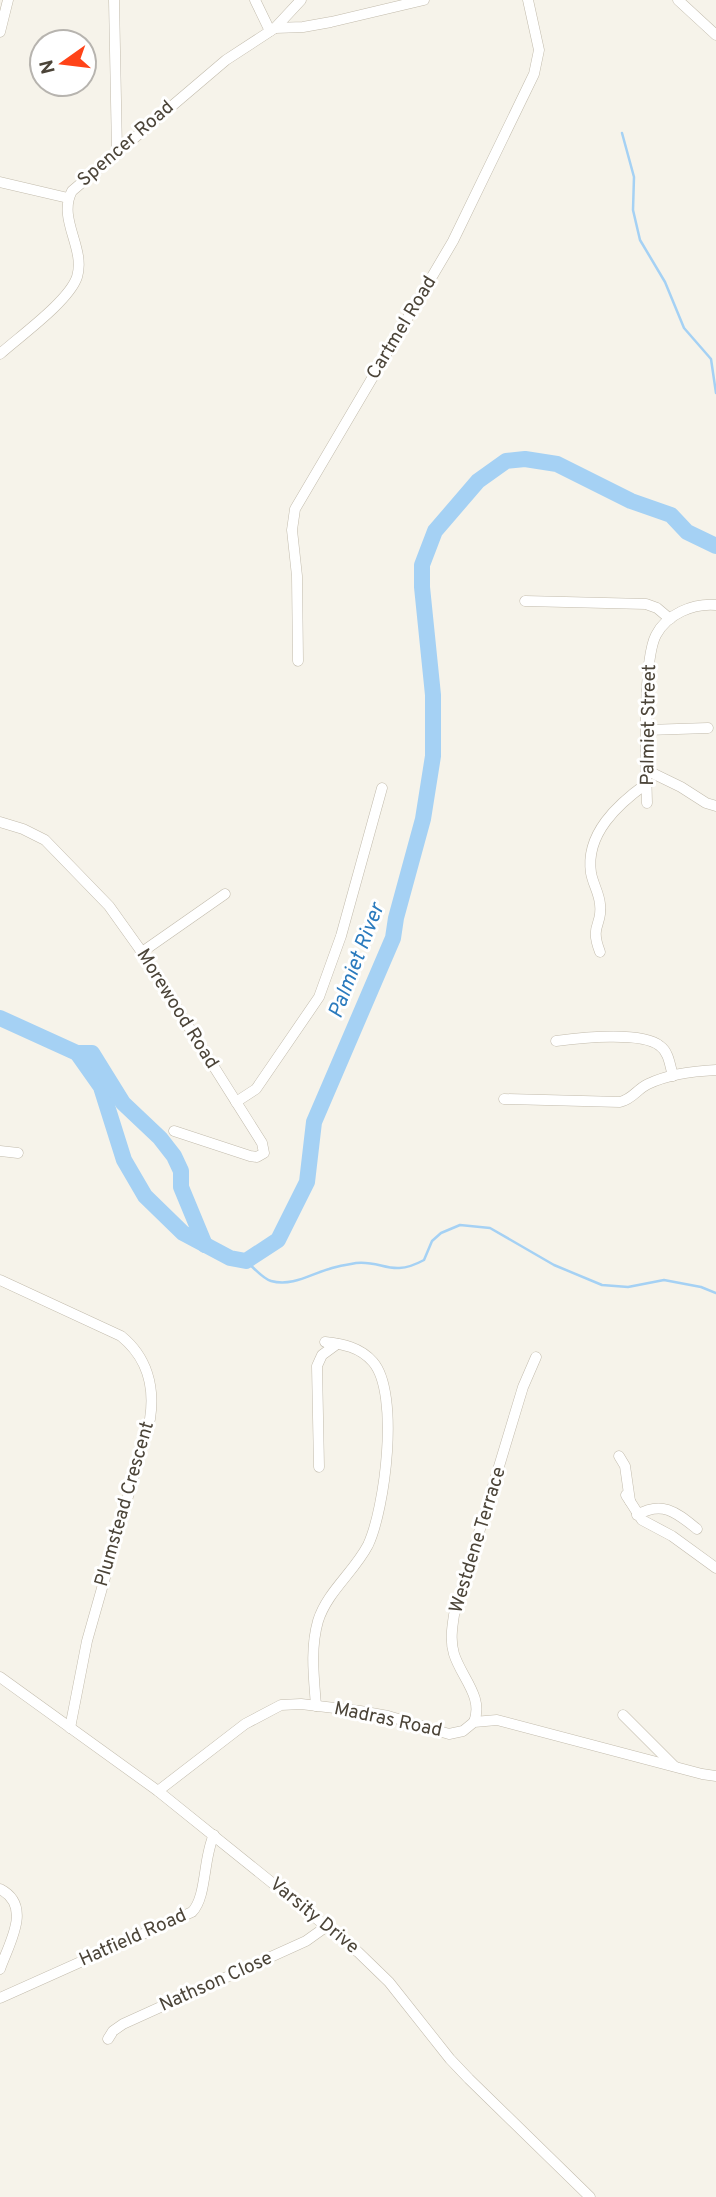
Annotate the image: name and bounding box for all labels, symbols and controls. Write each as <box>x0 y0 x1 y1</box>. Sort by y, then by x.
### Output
north arrow <box>28 28 98 98</box>
text: N <box>35 57 62 76</box>
street label: Spencer Road <box>73 96 179 192</box>
street label: Cartmel Road <box>362 272 442 384</box>
street label: Palmiet Street <box>636 664 662 786</box>
water label: Palmiet River <box>323 898 392 1022</box>
street label: Morewood Road <box>130 945 224 1073</box>
street label: Plumstead Crescent <box>90 1419 160 1589</box>
street label: Westdene Terrace <box>444 1464 512 1616</box>
street label: Madras Road <box>332 1697 444 1743</box>
street label: Varsity Drive <box>264 1872 364 1960</box>
street label: Hatfield Road <box>76 1904 190 1972</box>
street label: Nathson Close <box>156 1946 276 2018</box>

